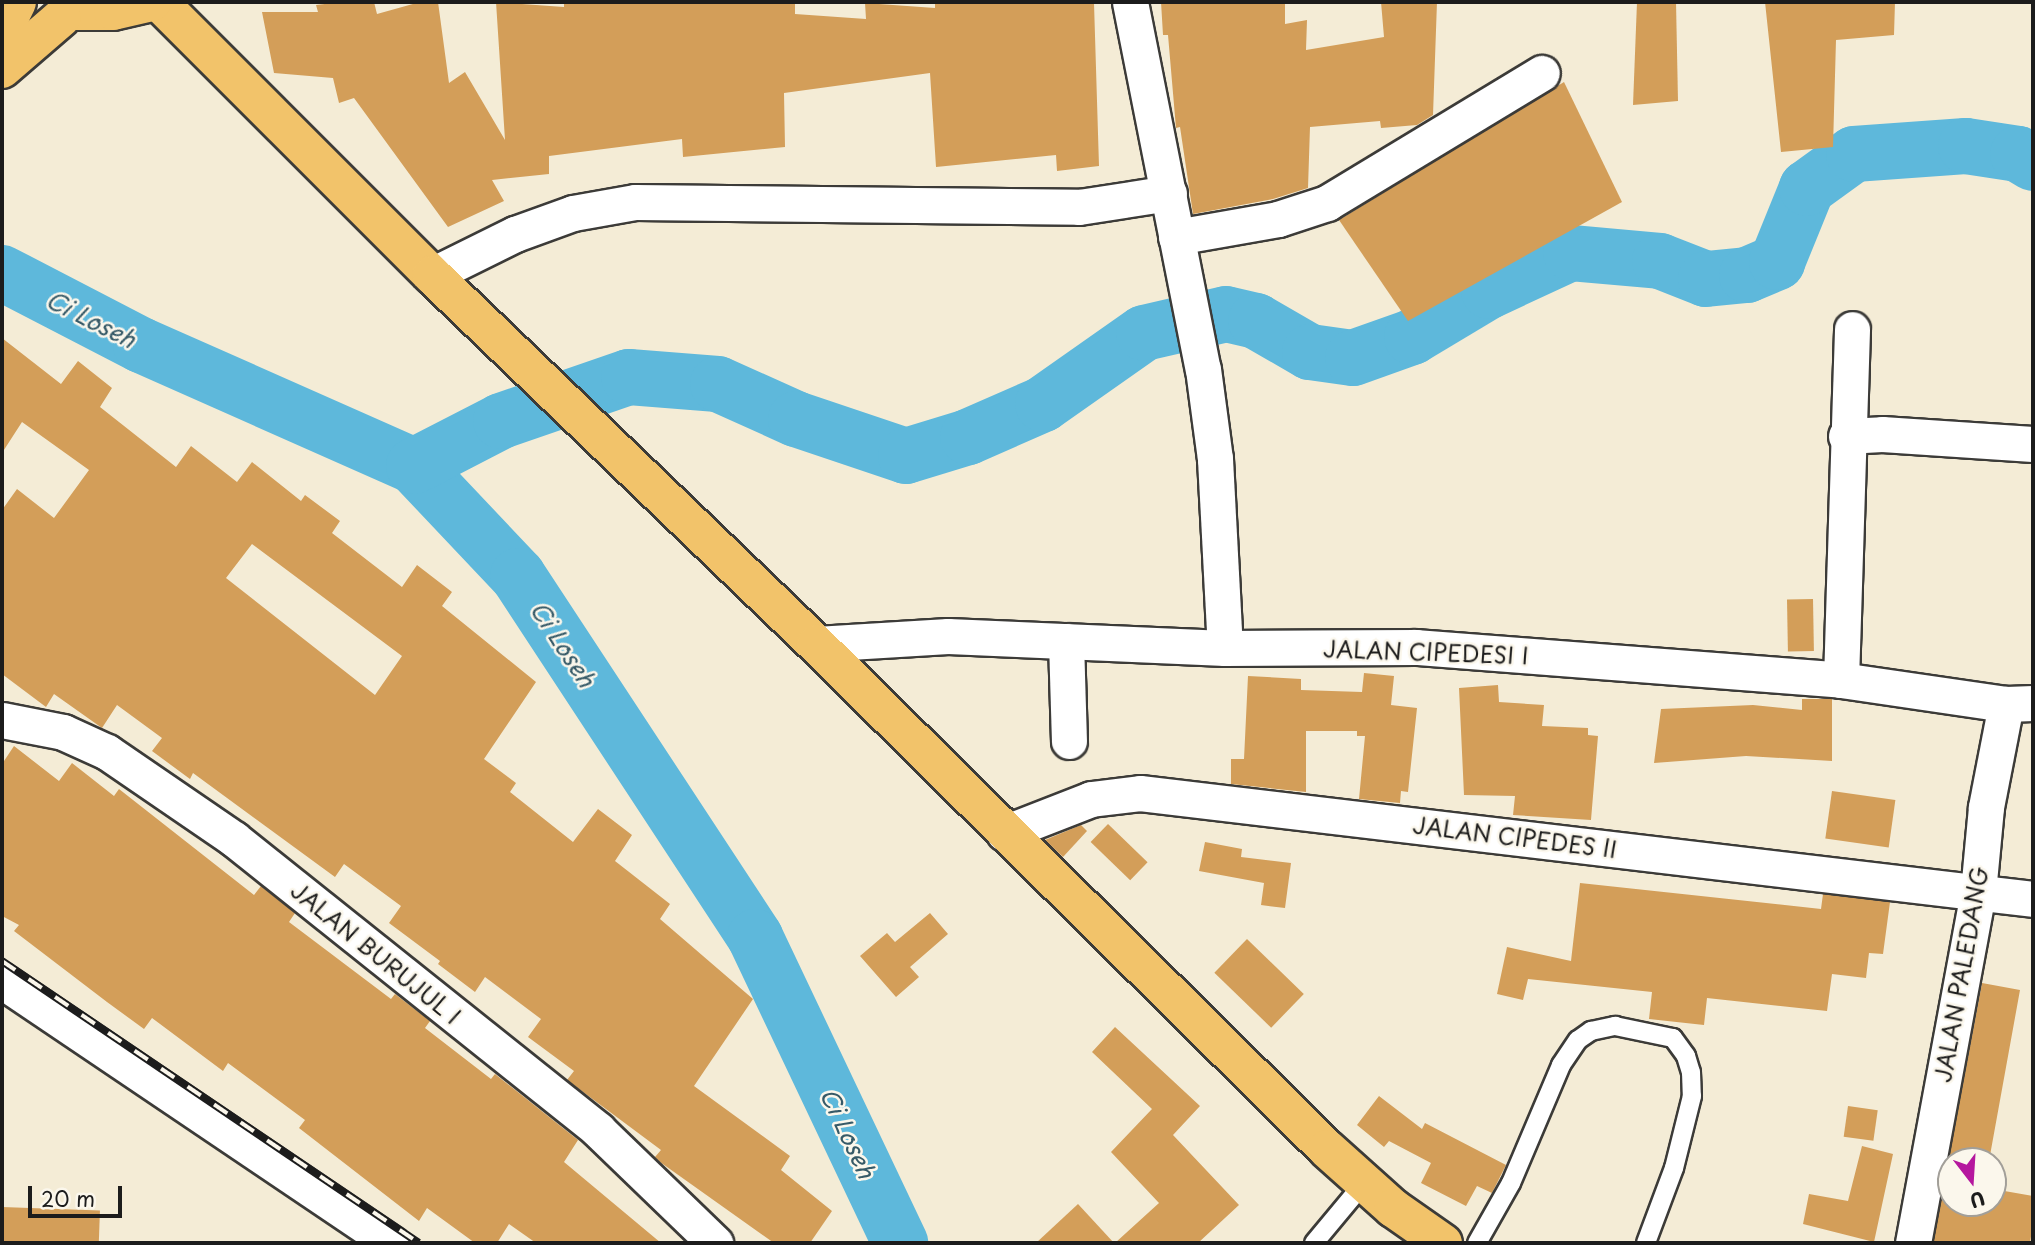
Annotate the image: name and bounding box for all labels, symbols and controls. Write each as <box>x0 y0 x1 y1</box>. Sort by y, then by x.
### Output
water label: Ci Loseh <box>41 284 141 354</box>
water label: Ci Loseh <box>524 595 602 693</box>
street label: JALAN CIPEDESI I <box>1321 635 1531 669</box>
street label: JALAN CIPEDES II <box>1410 811 1620 863</box>
street label: JALAN PALEDANG <box>1929 865 1993 1083</box>
street label: JALAN BURUJUL I <box>285 876 467 1030</box>
water label: Ci Loseh <box>814 1083 882 1183</box>
north arrow <box>1937 1147 2007 1217</box>
scale bar <box>32 1172 126 1216</box>
text: 20 m <box>41 1182 95 1214</box>
text: U <box>1967 1185 1989 1216</box>

